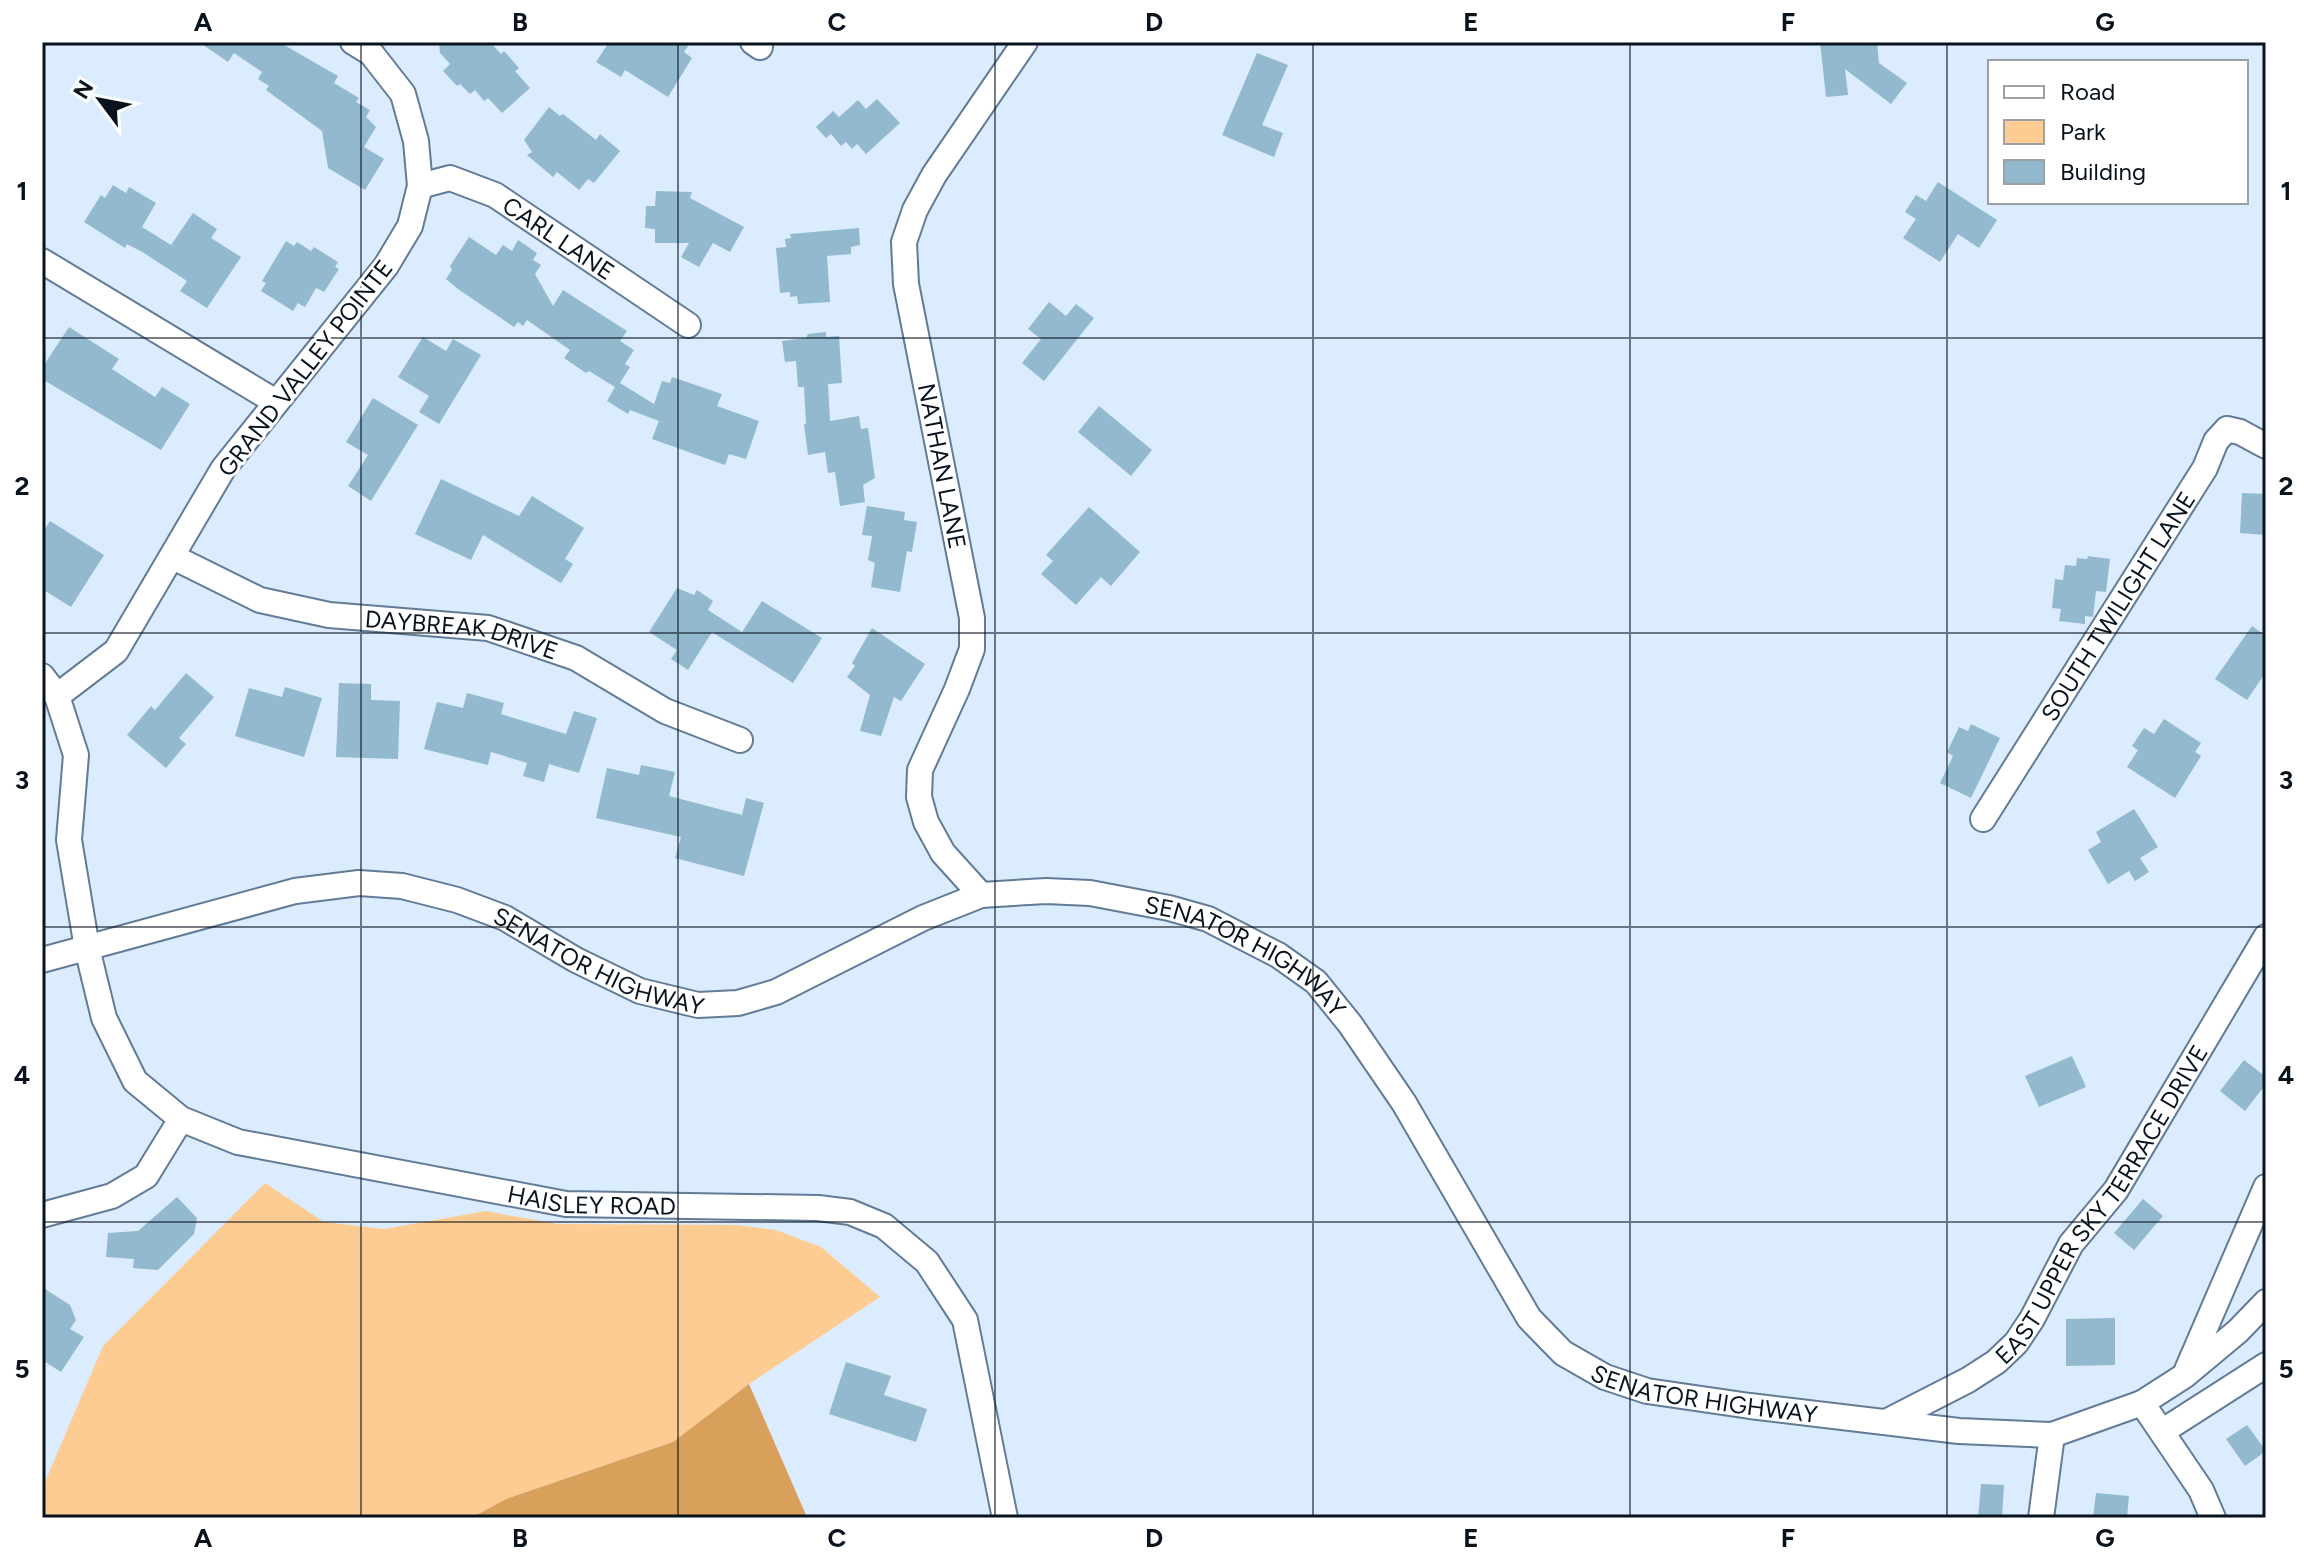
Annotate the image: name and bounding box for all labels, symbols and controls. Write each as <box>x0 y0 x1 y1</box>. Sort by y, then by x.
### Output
text: A <box>194 6 213 38</box>
text: B <box>512 6 528 38</box>
text: C <box>828 6 847 38</box>
text: D <box>1145 6 1163 38</box>
text: E <box>1463 6 1479 38</box>
text: F <box>1781 6 1795 38</box>
text: G <box>2095 6 2115 38</box>
north arrow <box>60 60 140 140</box>
legend <box>1988 60 2248 204</box>
text: N <box>68 75 99 104</box>
text: Road <box>2060 77 2115 106</box>
text: Park <box>2060 117 2106 146</box>
text: Building <box>2060 157 2146 186</box>
text: 1 <box>17 175 27 207</box>
text: 1 <box>2281 175 2291 207</box>
street label: CARL LANE <box>497 190 620 286</box>
street label: GRAND VALLEY POINTE <box>211 254 399 482</box>
street label: NATHAN LANE <box>912 381 972 551</box>
text: 2 <box>14 470 30 502</box>
text: 2 <box>2278 470 2294 502</box>
street label: SOUTH TWILIGHT LANE <box>2034 486 2201 726</box>
street label: DAYBREAK DRIVE <box>364 603 562 665</box>
text: 3 <box>15 764 29 796</box>
text: 3 <box>2279 764 2293 796</box>
street label: SENATOR HIGHWAY <box>1142 889 1353 1022</box>
street label: SENATOR HIGHWAY <box>490 901 708 1021</box>
street label: EAST UPPER SKY TERRACE DRIVE <box>1989 1039 2213 1370</box>
text: 4 <box>14 1059 30 1091</box>
text: 4 <box>2278 1059 2294 1091</box>
street label: HAISLEY ROAD <box>505 1179 676 1220</box>
text: 5 <box>14 1353 30 1385</box>
text: 5 <box>2278 1353 2294 1385</box>
street label: SENATOR HIGHWAY <box>1586 1358 1820 1429</box>
text: A <box>194 1522 213 1554</box>
text: B <box>512 1522 528 1554</box>
text: C <box>828 1522 847 1554</box>
text: D <box>1145 1522 1163 1554</box>
text: E <box>1463 1522 1479 1554</box>
text: F <box>1781 1522 1795 1554</box>
text: G <box>2095 1522 2115 1554</box>

